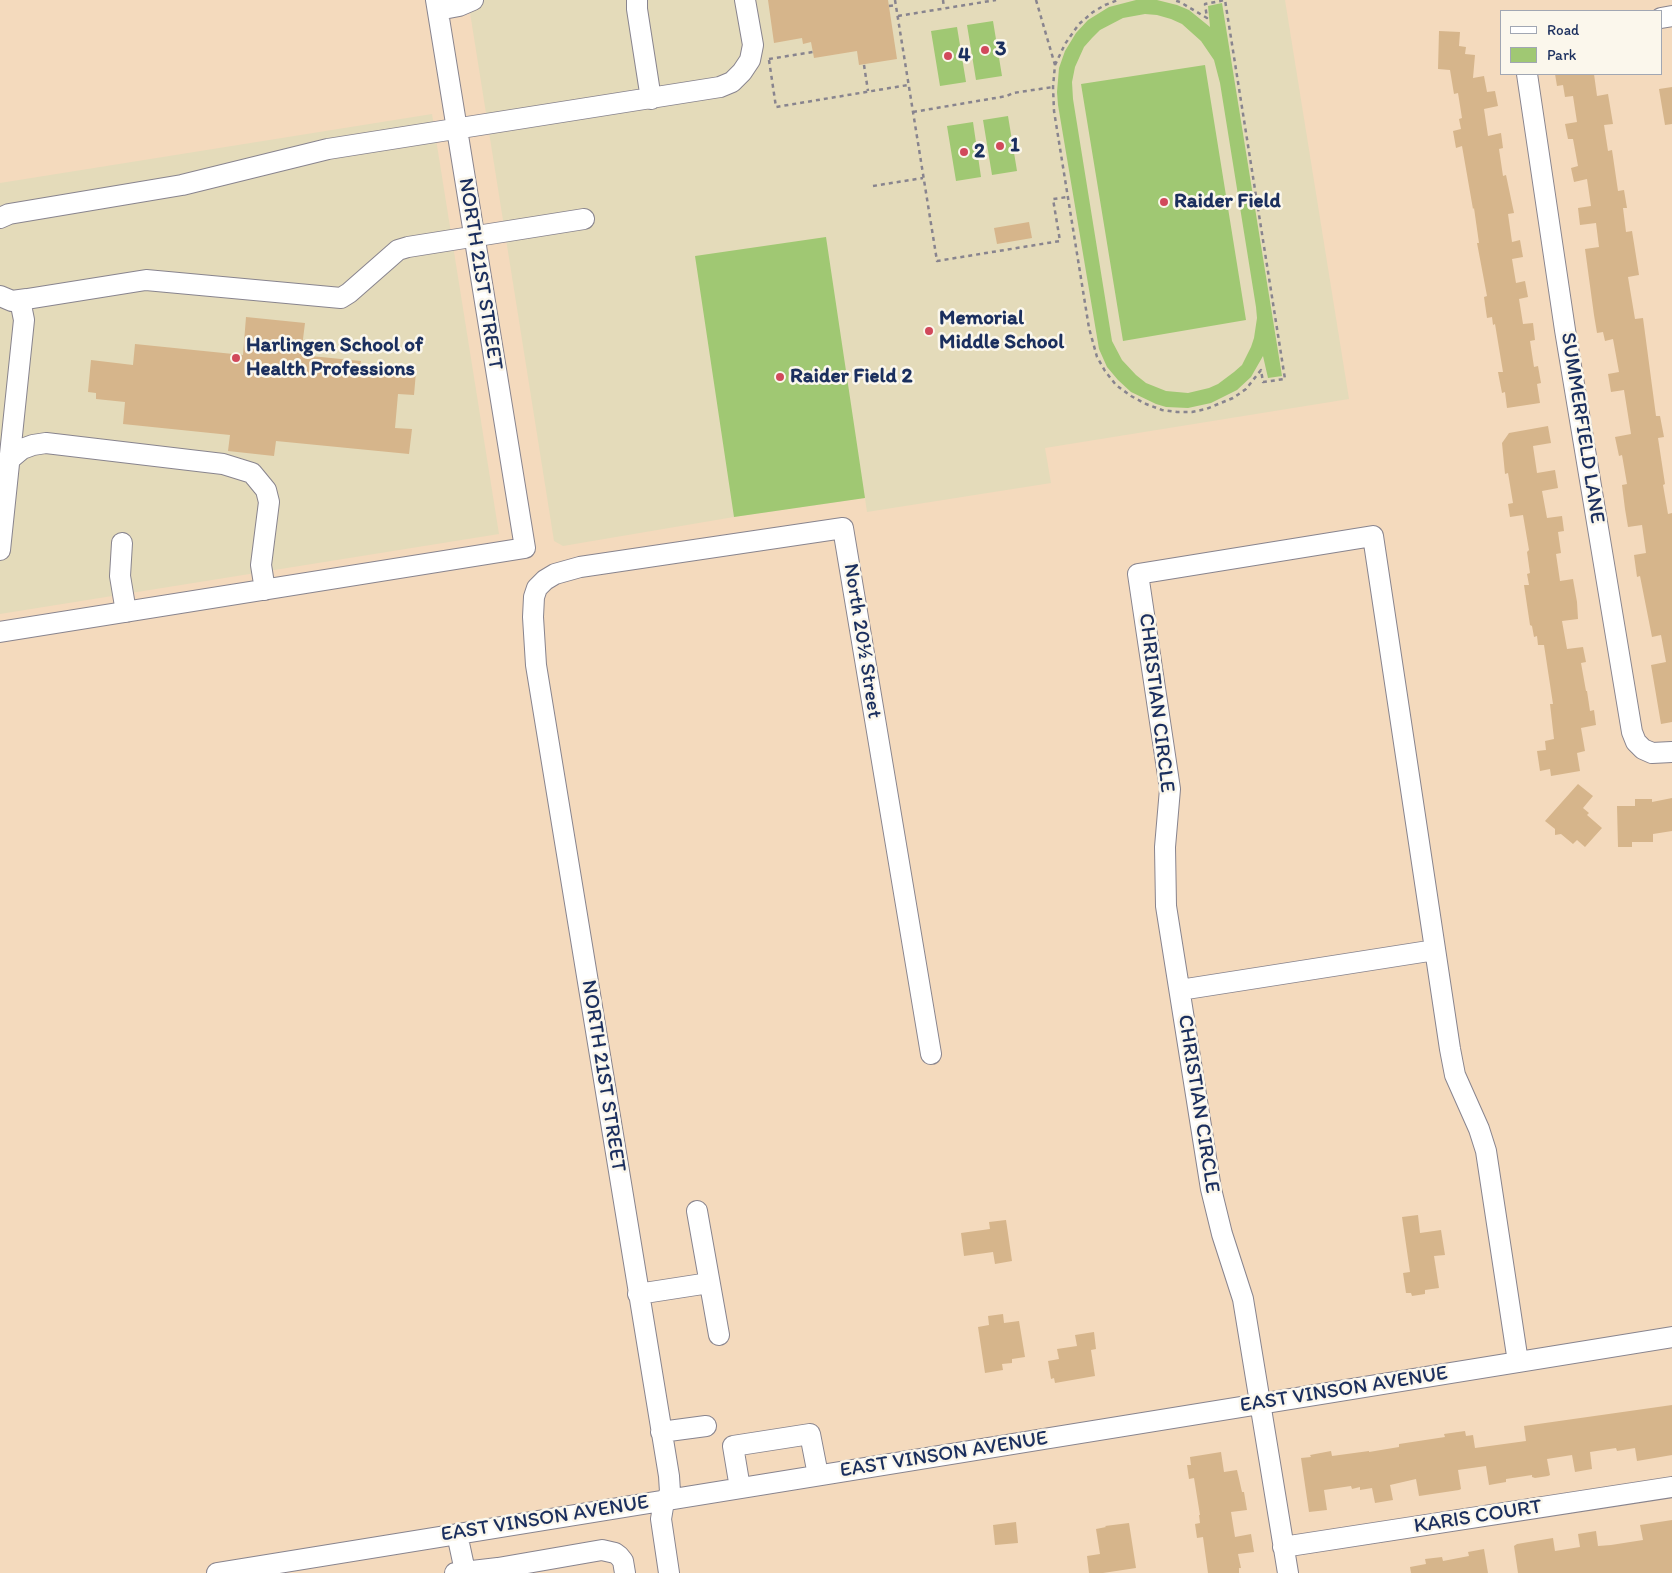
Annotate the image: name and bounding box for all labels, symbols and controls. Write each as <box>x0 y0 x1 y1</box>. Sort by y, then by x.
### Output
legend <box>1500 10 1662 75</box>
text: Road <box>1547 21 1579 39</box>
place label: 3 <box>995 37 1006 63</box>
place label: 4 <box>958 43 971 69</box>
marker: 3 <box>979 44 991 56</box>
text: Park <box>1547 46 1577 64</box>
marker: 4 <box>942 50 954 62</box>
place label: 1 <box>1010 133 1020 159</box>
place label: 2 <box>974 139 985 165</box>
marker: 1 <box>994 140 1006 152</box>
marker: 2 <box>958 146 970 158</box>
street label: NORTH 21ST STREET <box>452 176 508 372</box>
place label: Raider Field <box>1174 189 1281 215</box>
marker: Raider Field <box>1158 196 1170 208</box>
place label: Memorial Middle School <box>939 306 1064 356</box>
marker: Memorial Middle School <box>923 325 935 337</box>
street label: SUMMERFIELD LANE <box>1554 331 1610 525</box>
place label: Harlingen School of Health Professions <box>246 333 423 383</box>
marker: Harlingen School of Health Professions <box>230 352 242 364</box>
place label: Raider Field 2 <box>790 364 912 390</box>
marker: Raider Field 2 <box>774 371 786 383</box>
street label: North 20½ Street <box>837 562 887 720</box>
street label: CHRISTIAN CIRCLE <box>1133 612 1179 794</box>
street label: NORTH 21ST STREET <box>575 978 631 1174</box>
street label: CHRISTIAN CIRCLE <box>1171 1013 1225 1195</box>
street label: EAST VINSON AVENUE <box>1238 1361 1450 1419</box>
street label: EAST VINSON AVENUE <box>838 1426 1050 1484</box>
street label: EAST VINSON AVENUE <box>439 1490 651 1548</box>
street label: KARIS COURT <box>1412 1494 1544 1540</box>

